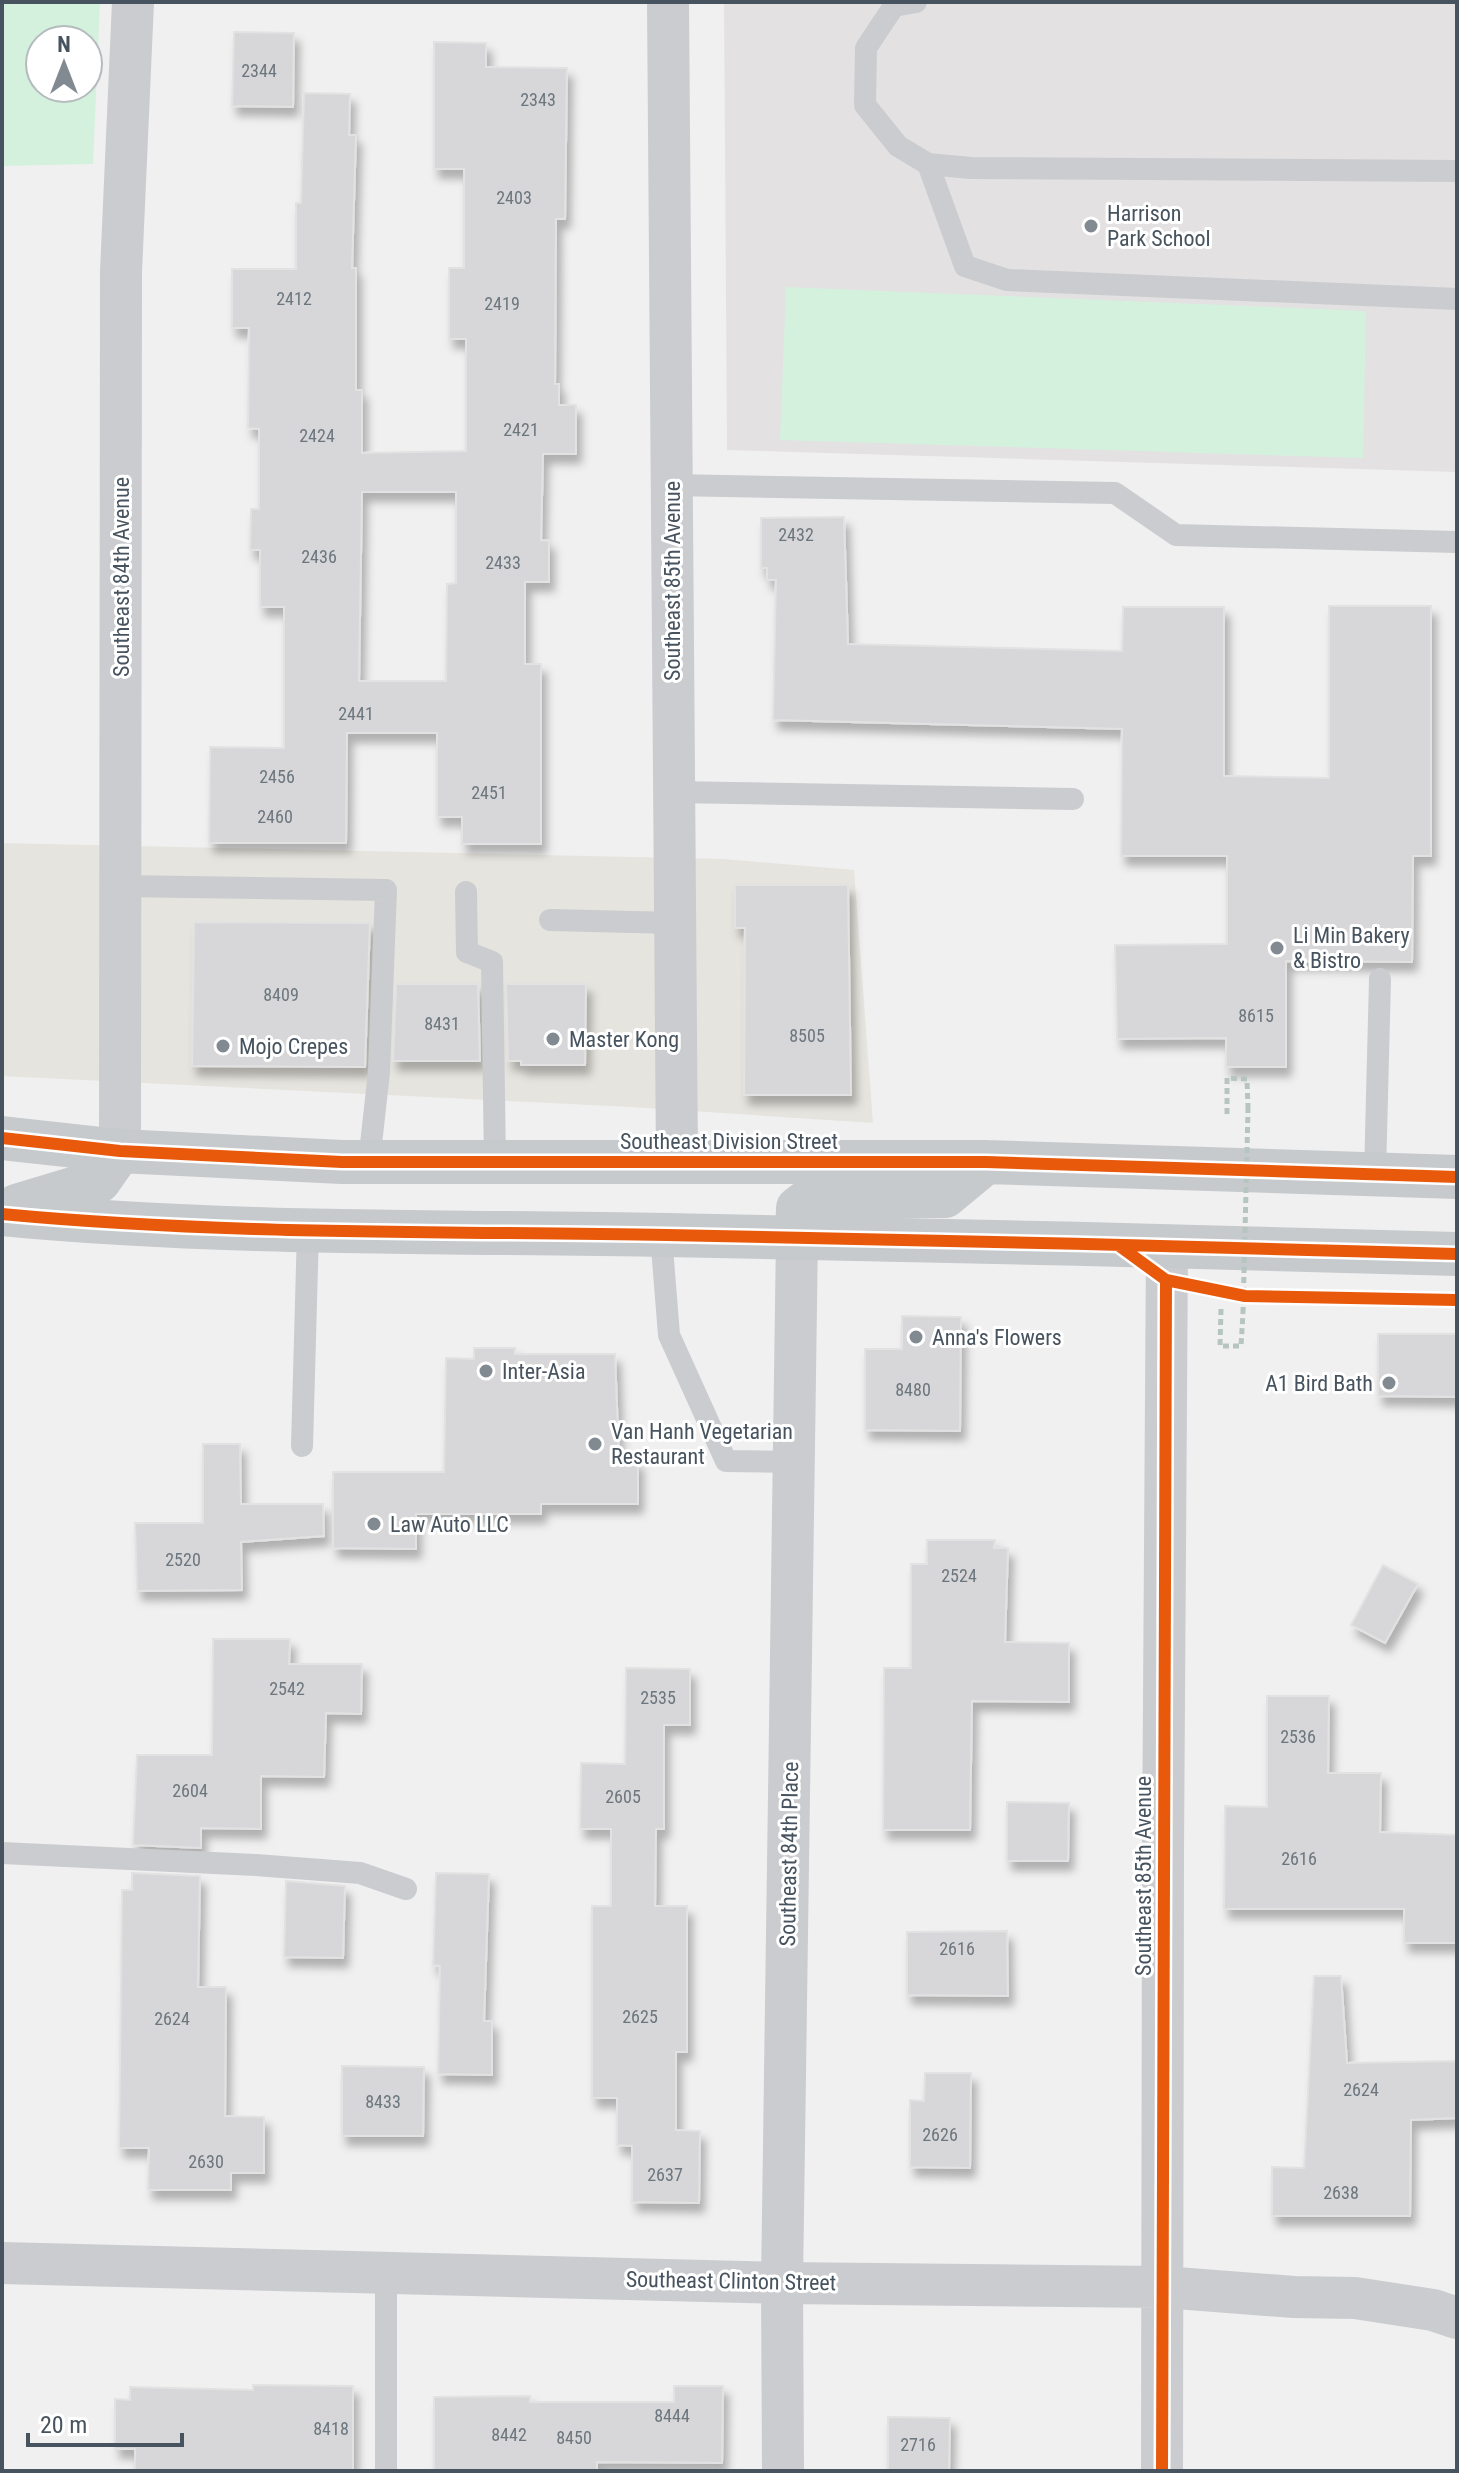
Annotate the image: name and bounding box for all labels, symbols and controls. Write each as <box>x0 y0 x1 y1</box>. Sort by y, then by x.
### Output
north arrow <box>24 24 104 104</box>
text: N <box>57 32 71 57</box>
house number: 2344 <box>241 60 277 81</box>
house number: 2343 <box>520 89 556 110</box>
house number: 2403 <box>496 187 532 208</box>
place label: Harrison Park School <box>1107 201 1211 251</box>
marker: Harrison Park School <box>1082 217 1100 235</box>
house number: 2412 <box>276 288 312 309</box>
house number: 2419 <box>484 293 520 314</box>
house number: 2421 <box>503 419 539 440</box>
house number: 2424 <box>299 425 335 446</box>
street label: Southeast 84th Avenue <box>109 477 134 677</box>
street label: Southeast 85th Avenue <box>660 481 685 681</box>
house number: 2432 <box>778 524 814 545</box>
house number: 2436 <box>301 546 337 567</box>
house number: 2433 <box>485 552 521 573</box>
house number: 2441 <box>338 703 374 724</box>
house number: 2456 <box>259 766 295 787</box>
house number: 2451 <box>471 782 507 803</box>
house number: 2460 <box>257 806 293 827</box>
place label: Li Min Bakery & Bistro <box>1293 923 1410 973</box>
marker: Li Min Bakery & Bistro <box>1268 939 1286 957</box>
house number: 8409 <box>263 984 299 1005</box>
house number: 8615 <box>1238 1005 1274 1026</box>
house number: 8431 <box>424 1013 460 1034</box>
house number: 8505 <box>789 1025 825 1046</box>
place label: Master Kong <box>569 1027 679 1052</box>
marker: Master Kong <box>544 1030 562 1048</box>
place label: Mojo Crepes <box>239 1034 348 1059</box>
marker: Mojo Crepes <box>214 1037 232 1055</box>
street label: Southeast Division Street <box>620 1129 838 1154</box>
place label: Anna's Flowers <box>932 1325 1062 1350</box>
marker: Anna's Flowers <box>907 1328 925 1346</box>
place label: Inter-Asia <box>502 1359 585 1384</box>
marker: Inter-Asia <box>477 1362 495 1380</box>
place label: A1 Bird Bath <box>1265 1371 1373 1396</box>
marker: A1 Bird Bath <box>1380 1374 1398 1392</box>
house number: 8480 <box>895 1379 931 1400</box>
place label: Van Hanh Vegetarian Restaurant <box>611 1419 793 1469</box>
marker: Van Hanh Vegetarian Restaurant <box>586 1435 604 1453</box>
place label: Law Auto LLC <box>390 1512 509 1537</box>
marker: Law Auto LLC <box>365 1515 383 1533</box>
house number: 2520 <box>165 1549 201 1570</box>
house number: 2524 <box>941 1565 977 1586</box>
house number: 2542 <box>269 1678 305 1699</box>
house number: 2535 <box>640 1687 676 1708</box>
house number: 2536 <box>1280 1726 1316 1747</box>
street label: Southeast 84th Place <box>775 1761 803 1947</box>
street label: Southeast 85th Avenue <box>1131 1776 1156 1976</box>
house number: 2604 <box>172 1780 208 1801</box>
house number: 2605 <box>605 1786 641 1807</box>
house number: 2616 <box>1281 1848 1317 1869</box>
house number: 2616 <box>939 1938 975 1959</box>
house number: 2625 <box>622 2006 658 2027</box>
house number: 2624 <box>154 2008 190 2029</box>
house number: 2624 <box>1343 2079 1379 2100</box>
house number: 8433 <box>365 2091 401 2112</box>
house number: 2626 <box>922 2124 958 2145</box>
house number: 2630 <box>188 2151 224 2172</box>
house number: 2637 <box>647 2164 683 2185</box>
house number: 2638 <box>1323 2182 1359 2203</box>
street label: Southeast Clinton Street <box>626 2267 836 2295</box>
scale bar <box>28 2397 182 2447</box>
house number: 8444 <box>654 2405 690 2426</box>
text: 20 m <box>40 2411 87 2439</box>
house number: 8418 <box>313 2418 349 2439</box>
house number: 8442 <box>491 2424 527 2445</box>
house number: 8450 <box>556 2427 592 2448</box>
house number: 2716 <box>900 2434 936 2455</box>

